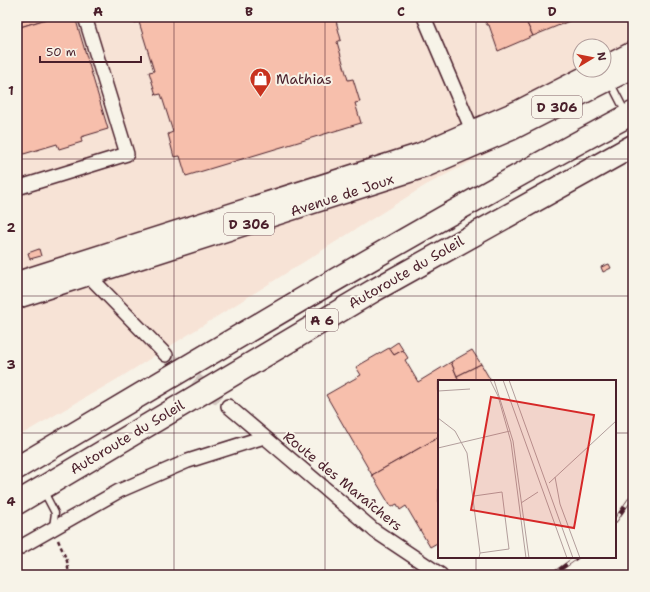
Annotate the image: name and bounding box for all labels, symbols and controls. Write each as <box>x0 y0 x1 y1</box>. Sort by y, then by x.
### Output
text: A <box>93 3 103 20</box>
text: B <box>245 3 253 20</box>
text: C <box>397 3 405 20</box>
text: D <box>547 3 557 20</box>
scale bar <box>40 38 141 64</box>
north arrow <box>572 38 612 78</box>
text: 50 m <box>46 44 76 60</box>
text: N <box>593 51 610 62</box>
shop icon: Mathias <box>248 66 274 99</box>
place label: Mathias <box>276 70 332 88</box>
text: 1 <box>8 82 14 99</box>
road number: D 306 <box>532 96 582 118</box>
street label: Avenue de Joux <box>288 170 396 220</box>
road number: D 306 <box>224 213 274 235</box>
text: 2 <box>6 219 16 236</box>
street label: Autoroute du Soleil <box>345 231 468 312</box>
road number: A 6 <box>306 309 338 331</box>
text: 3 <box>6 356 16 373</box>
inset map <box>438 380 616 558</box>
street label: Autoroute du Soleil <box>66 395 188 478</box>
street label: Route des Maraîchers <box>280 427 406 535</box>
text: 4 <box>6 493 16 510</box>

